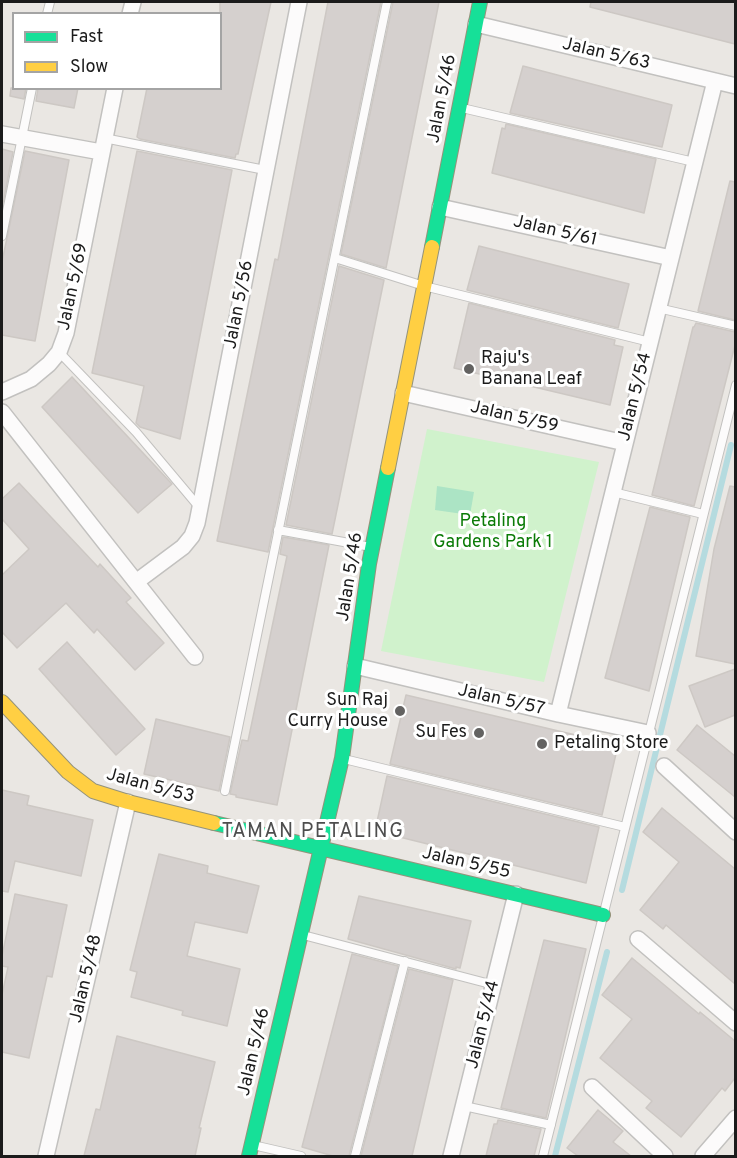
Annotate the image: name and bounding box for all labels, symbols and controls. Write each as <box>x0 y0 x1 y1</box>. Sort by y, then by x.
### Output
legend <box>12 12 222 90</box>
text: Fast <box>70 26 103 49</box>
street label: Jalan 5/63 <box>560 34 652 76</box>
street label: Jalan 5/46 <box>424 53 462 145</box>
text: Slow <box>70 56 108 79</box>
street label: Jalan 5/61 <box>511 212 599 252</box>
street label: Jalan 5/69 <box>54 241 94 333</box>
street label: Jalan 5/56 <box>221 259 259 351</box>
place label: Raju's Banana Leaf <box>481 348 582 391</box>
street label: Jalan 5/54 <box>615 350 657 444</box>
marker: Raju's Banana Leaf <box>462 362 476 376</box>
street label: Jalan 5/59 <box>468 397 560 439</box>
park label: Petaling Gardens Park 1 <box>433 511 553 554</box>
street label: Jalan 5/46 <box>333 531 369 623</box>
street label: Jalan 5/57 <box>455 681 547 721</box>
place label: Sun Raj Curry House <box>288 690 388 732</box>
marker: Sun Raj Curry House <box>393 704 407 718</box>
place label: Su Fes <box>415 722 467 744</box>
marker: Su Fes <box>472 726 486 740</box>
place label: Petaling Store <box>554 733 668 755</box>
marker: Petaling Store <box>535 737 549 751</box>
street label: Jalan 5/53 <box>104 765 196 809</box>
district label: TAMAN PETALING <box>221 821 405 845</box>
street label: Jalan 5/55 <box>420 843 512 885</box>
street label: Jalan 5/48 <box>66 933 108 1025</box>
street label: Jalan 5/44 <box>463 979 505 1071</box>
street label: Jalan 5/46 <box>234 1006 276 1098</box>

